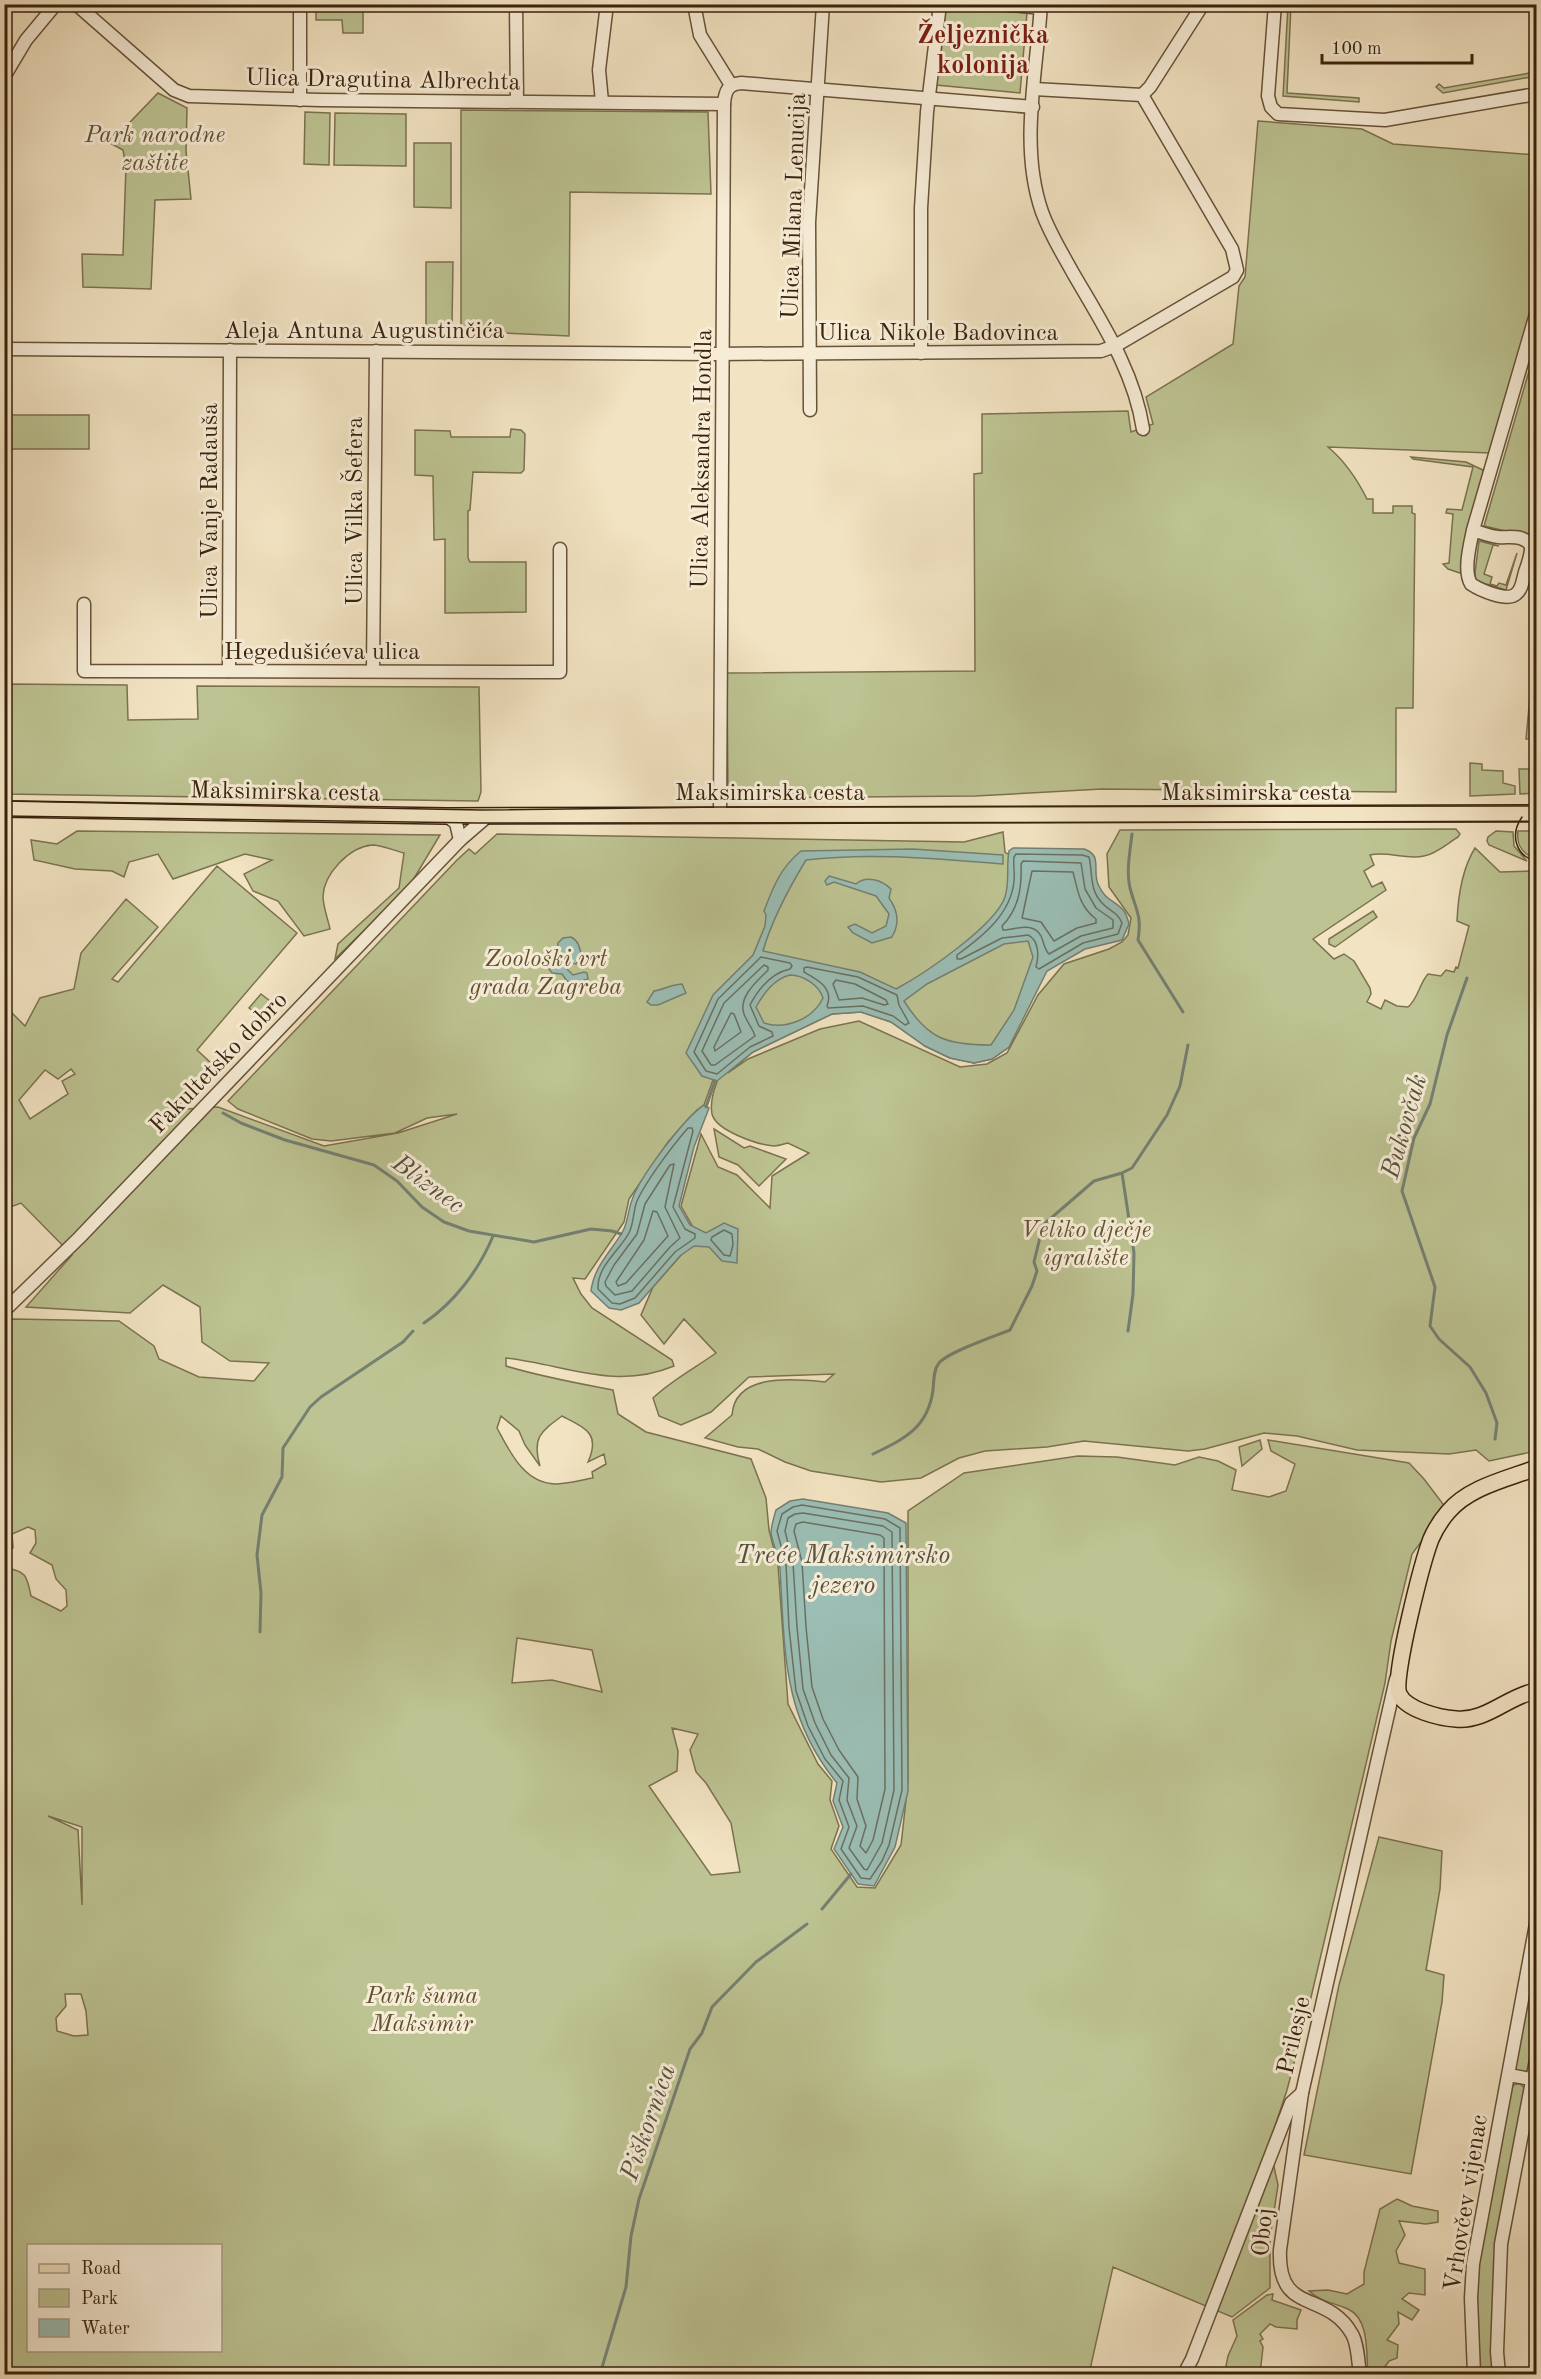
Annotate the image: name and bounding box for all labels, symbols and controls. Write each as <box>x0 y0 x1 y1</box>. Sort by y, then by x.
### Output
district label: Željeznička kolonija <box>917 18 1049 79</box>
scale bar <box>1322 27 1472 65</box>
text: 100 m <box>1331 40 1382 58</box>
street label: Ulica Dragutina Albrechta <box>245 67 521 95</box>
street label: Ulica Milana Lenucija <box>779 92 811 320</box>
park label: Park narodne zaštite <box>84 124 225 176</box>
street label: Aleja Antuna Augustinčića <box>224 320 504 344</box>
street label: Ulica Nikole Badovinca <box>818 322 1058 346</box>
street label: Ulica Aleksandra Hondla <box>689 329 717 589</box>
street label: Ulica Vanje Radauša <box>199 403 223 619</box>
street label: Ulica Vilka Šefera <box>339 416 368 605</box>
street label: Hegedušićeva ulica <box>224 641 420 665</box>
street label: Maksimirska cesta <box>190 779 380 807</box>
street label: Maksimirska cesta <box>675 782 865 806</box>
street label: Maksimirska cesta <box>1161 782 1351 806</box>
park label: Zoološki vrt grada Zagreba <box>469 948 622 1000</box>
street label: Fakultetsko dobro <box>146 988 293 1139</box>
water label: Bukovčak <box>1377 1071 1432 1183</box>
water label: Bliznec <box>386 1149 469 1219</box>
park label: Veliko dječje igralište <box>1021 1219 1151 1271</box>
water label: Treće Maksimirsko jezero <box>736 1543 950 1599</box>
park label: Park šuma Maksimir <box>365 1985 478 2037</box>
street label: Prilesje <box>1274 1994 1316 2077</box>
water label: Piškornica <box>617 2061 681 2185</box>
street label: Vrhovčev vijenac <box>1441 2113 1493 2293</box>
street label: Oboj <box>1250 2207 1278 2257</box>
legend <box>27 2244 222 2352</box>
text: Road <box>81 2260 121 2278</box>
text: Park <box>81 2290 118 2308</box>
text: Water <box>81 2320 130 2338</box>

